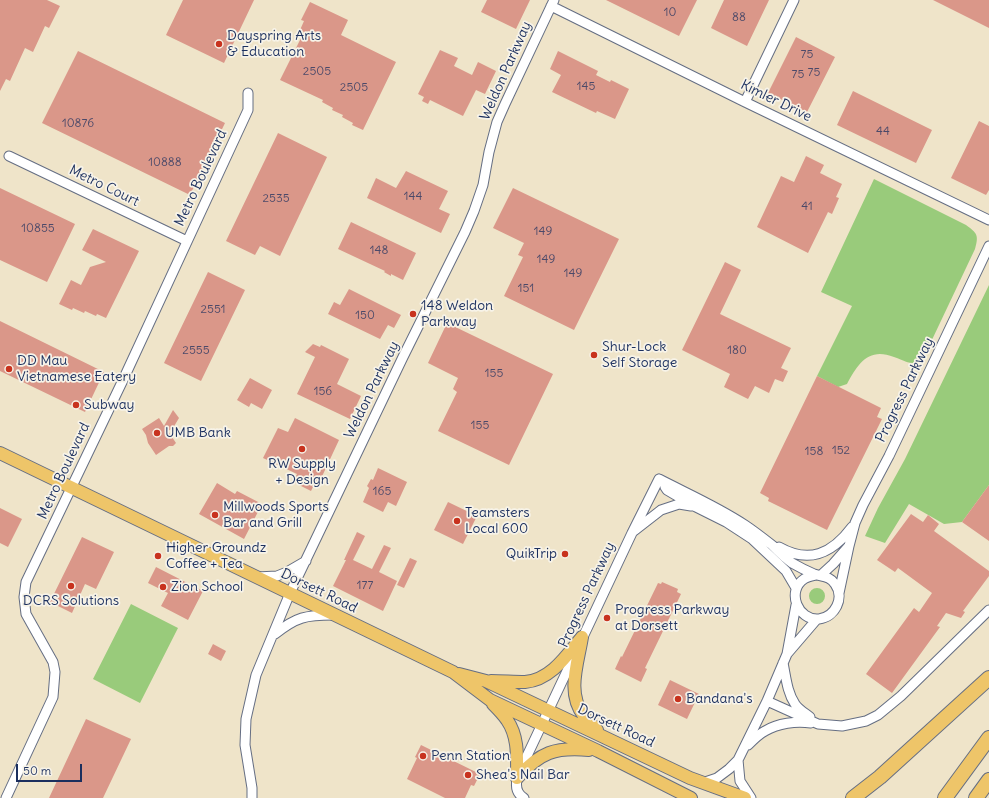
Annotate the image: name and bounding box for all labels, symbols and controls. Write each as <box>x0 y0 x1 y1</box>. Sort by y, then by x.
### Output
house number: 10 <box>664 6 676 20</box>
house number: 88 <box>732 11 746 25</box>
street label: Weldon Parkway <box>477 19 535 123</box>
place label: Dayspring Arts & Education <box>227 28 321 60</box>
marker: Dayspring Arts & Education <box>214 39 224 49</box>
house number: 75 <box>801 48 813 62</box>
house number: 2505 <box>303 65 331 79</box>
house number: 75 <box>808 66 820 80</box>
house number: 75 <box>792 68 804 82</box>
street label: Kimler Drive <box>738 77 814 125</box>
house number: 145 <box>577 80 595 94</box>
house number: 2505 <box>340 81 368 95</box>
house number: 10876 <box>62 117 94 131</box>
house number: 44 <box>876 125 890 139</box>
street label: Metro Boulevard <box>171 127 231 229</box>
house number: 10888 <box>148 156 182 170</box>
street label: Metro Court <box>66 162 142 210</box>
house number: 144 <box>404 190 422 204</box>
house number: 2535 <box>262 192 290 206</box>
house number: 41 <box>801 200 813 214</box>
house number: 10855 <box>21 222 55 236</box>
house number: 149 <box>534 225 552 239</box>
house number: 148 <box>370 244 388 258</box>
house number: 149 <box>537 253 555 267</box>
house number: 149 <box>564 267 582 281</box>
house number: 151 <box>518 282 534 296</box>
place label: 148 Weldon Parkway <box>421 298 493 330</box>
house number: 2551 <box>200 303 226 317</box>
house number: 150 <box>355 309 375 323</box>
marker: 148 Weldon Parkway <box>408 309 418 319</box>
street label: Progress Parkway <box>872 335 938 445</box>
street label: Weldon Parkway <box>341 339 403 441</box>
place label: Shur-Lock Self Storage <box>602 339 677 372</box>
house number: 2555 <box>182 344 210 358</box>
house number: 180 <box>727 344 747 358</box>
marker: Shur-Lock Self Storage <box>589 350 599 360</box>
place label: DD Mau Vietnamese Eatery <box>17 353 136 386</box>
marker: DD Mau Vietnamese Eatery <box>4 364 14 374</box>
house number: 155 <box>485 367 503 381</box>
house number: 156 <box>314 385 332 399</box>
place label: Subway <box>84 397 135 413</box>
marker: Subway <box>71 400 81 410</box>
house number: 155 <box>471 419 489 433</box>
street label: Metro Boulevard <box>34 420 94 522</box>
place label: UMB Bank <box>165 425 231 441</box>
marker: UMB Bank <box>152 428 162 438</box>
marker: RW Supply + Design <box>297 444 307 454</box>
house number: 152 <box>832 444 850 458</box>
house number: 158 <box>805 445 823 459</box>
place label: RW Supply + Design <box>268 456 336 488</box>
house number: 165 <box>373 485 391 499</box>
place label: Millwoods Sports Bar and Grill <box>223 499 329 532</box>
place label: Teamsters Local 600 <box>465 505 530 538</box>
marker: Millwoods Sports Bar and Grill <box>210 510 220 520</box>
marker: Teamsters Local 600 <box>452 516 462 526</box>
place label: Higher Groundz Coffee + Tea <box>166 540 266 572</box>
street label: Progress Parkway <box>555 540 619 650</box>
place label: QuikTrip <box>506 546 557 562</box>
marker: QuikTrip <box>560 549 570 559</box>
marker: Higher Groundz Coffee + Tea <box>153 551 163 561</box>
street label: Dorsett Road <box>278 565 360 617</box>
place label: Zion School <box>171 579 243 595</box>
house number: 177 <box>357 579 373 593</box>
marker: DCRS Solutions <box>66 581 76 591</box>
marker: Zion School <box>158 582 168 592</box>
place label: DCRS Solutions <box>23 593 119 609</box>
place label: Progress Parkway at Dorsett <box>615 602 729 634</box>
marker: Progress Parkway at Dorsett <box>602 613 612 623</box>
place label: Bandana's <box>686 691 753 707</box>
marker: Bandana's <box>673 694 683 704</box>
street label: Dorsett Road <box>575 701 657 751</box>
place label: Penn Station <box>431 748 510 764</box>
marker: Penn Station <box>418 751 428 761</box>
scale bar <box>18 756 84 782</box>
text: 50 m <box>23 763 51 778</box>
place label: Shea's Nail Bar <box>476 767 570 783</box>
marker: Shea's Nail Bar <box>463 770 473 780</box>

